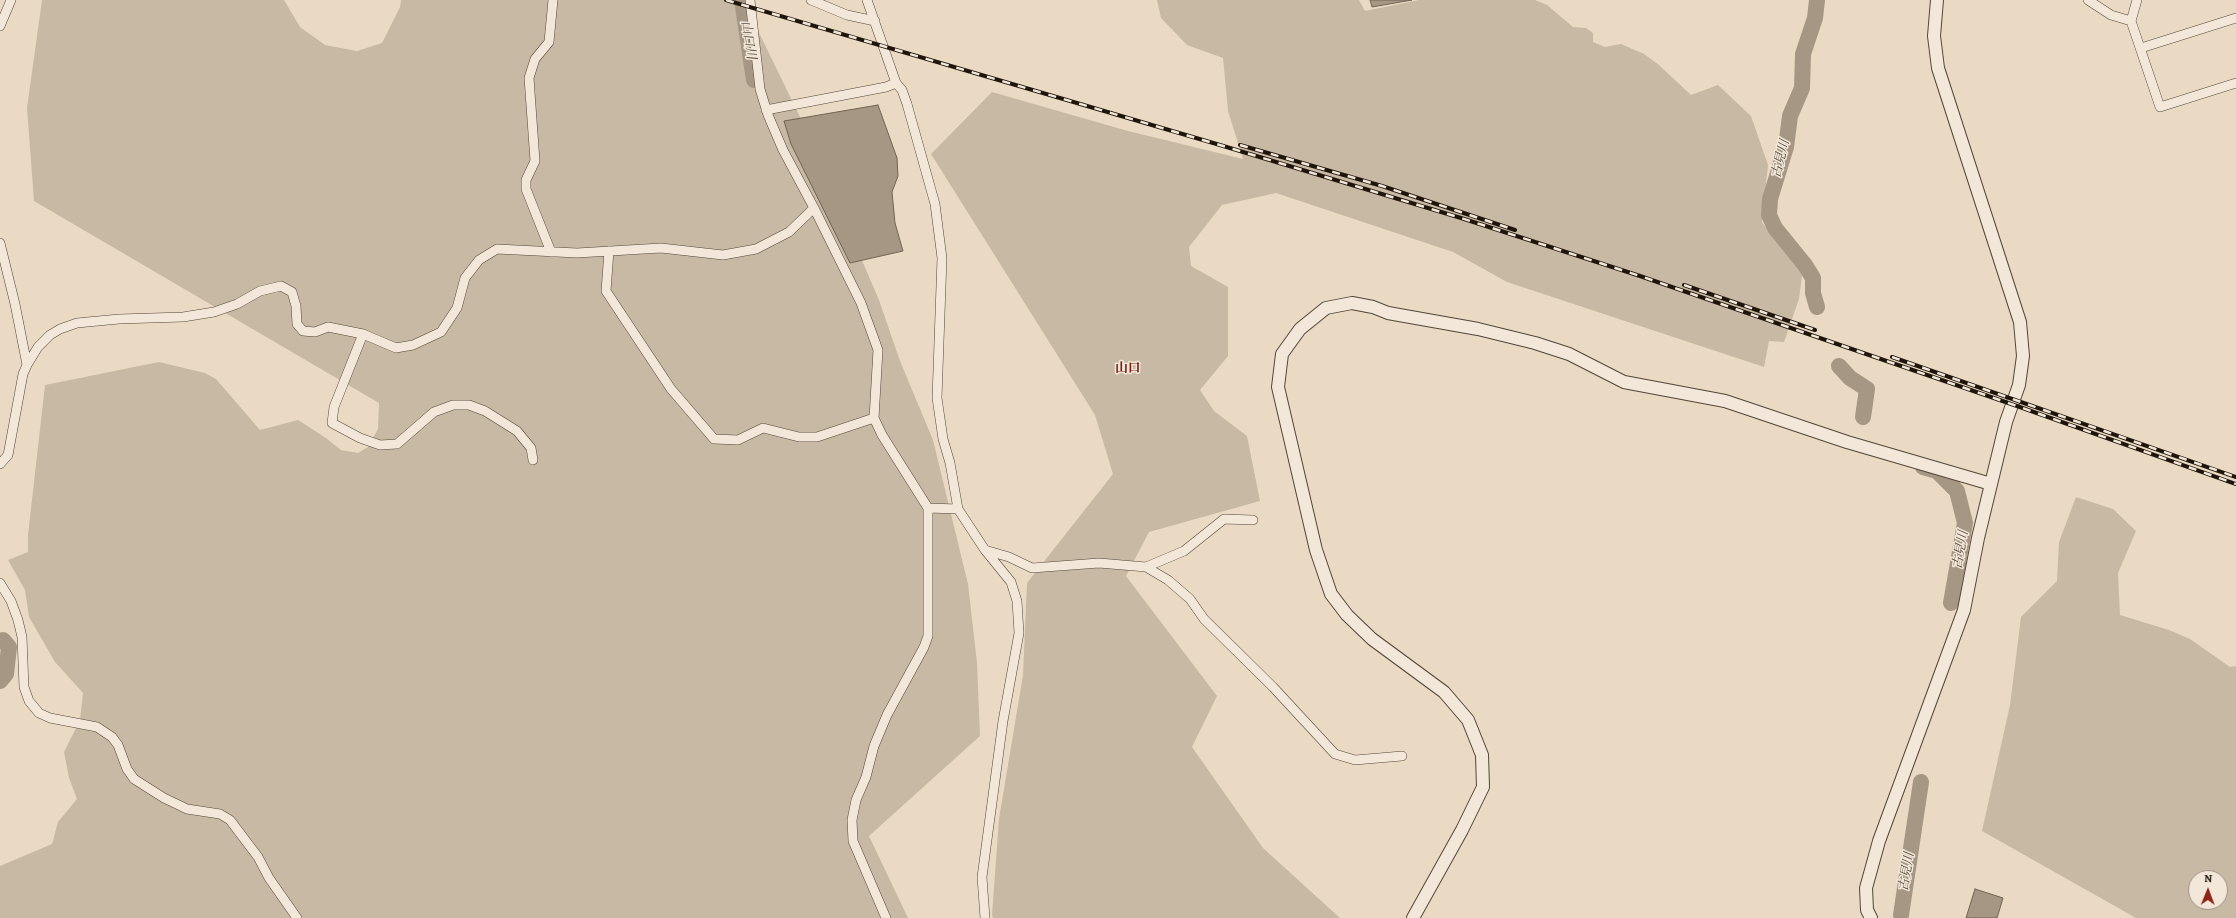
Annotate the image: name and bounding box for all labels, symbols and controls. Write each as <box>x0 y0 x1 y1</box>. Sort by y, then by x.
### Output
water label: 山口川 <box>737 20 759 60</box>
water label: 古見川 <box>1769 138 1793 180</box>
district label: 山口 <box>1115 361 1141 377</box>
water label: 古見川 <box>1950 529 1972 571</box>
water label: 古見川 <box>1896 852 1918 892</box>
north arrow <box>2188 870 2228 910</box>
text: N <box>2204 871 2212 886</box>

